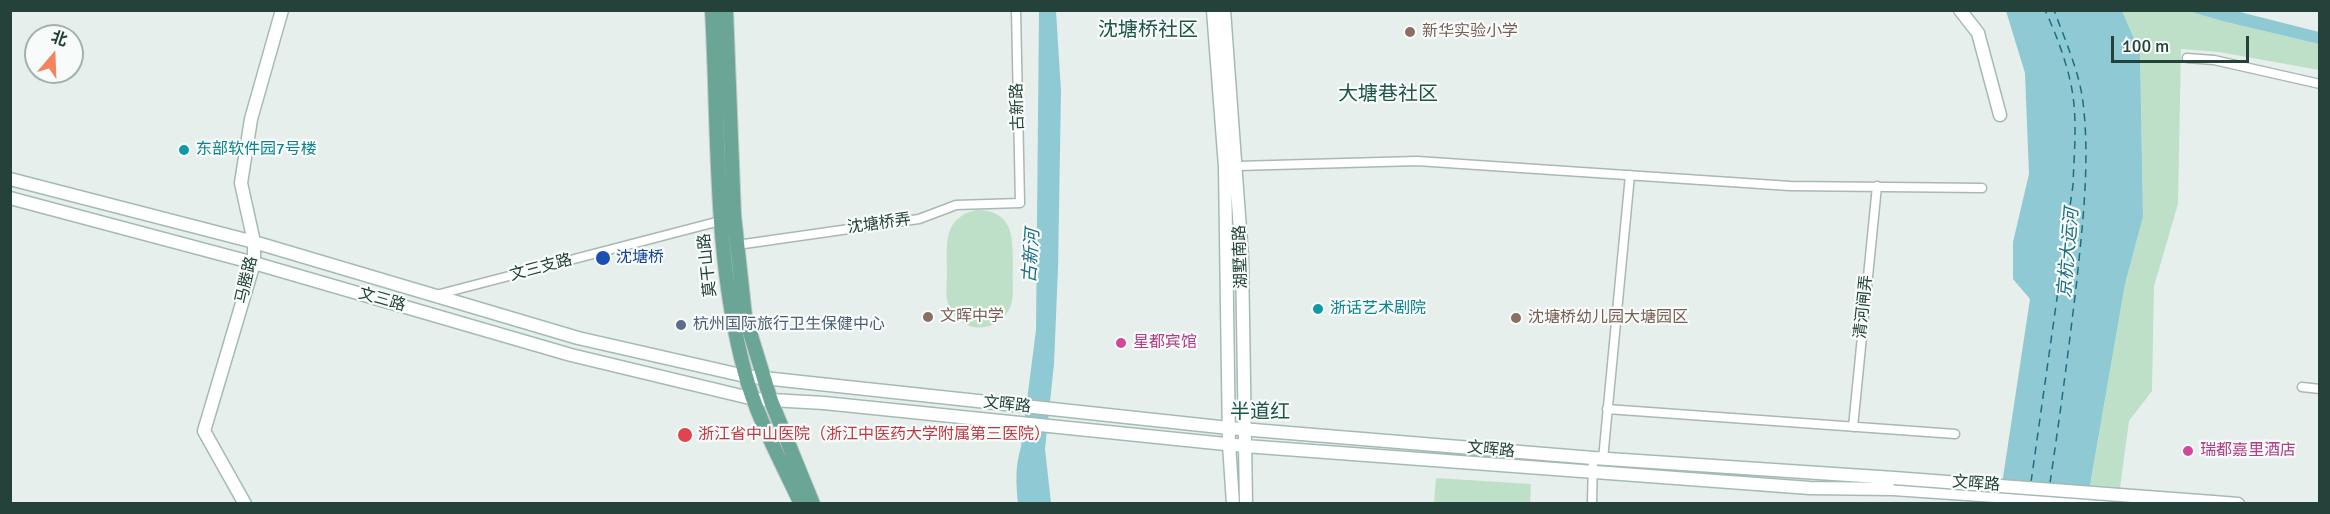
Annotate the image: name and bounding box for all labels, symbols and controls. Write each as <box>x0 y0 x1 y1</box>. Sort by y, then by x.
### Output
district label: 沈塘桥社区 <box>1098 19 1198 43</box>
place label: 新华实验小学 <box>1422 22 1518 42</box>
north arrow <box>24 24 84 84</box>
scale bar <box>2114 24 2252 62</box>
marker: 新华实验小学 <box>1403 25 1417 39</box>
text: 北 <box>48 27 70 51</box>
text: 100 m <box>2122 35 2169 57</box>
street label: 古新路 <box>1008 83 1028 131</box>
district label: 大塘巷社区 <box>1338 83 1438 107</box>
place label: 东部软件园7号楼 <box>196 140 317 160</box>
marker: 东部软件园7号楼 <box>177 143 191 157</box>
water label: 京杭大运河 <box>2054 207 2084 299</box>
street label: 沈塘桥弄 <box>846 210 912 238</box>
street label: 湖墅南路 <box>1230 225 1252 289</box>
water label: 古新河 <box>1019 228 1045 284</box>
street label: 莫干山路 <box>695 232 721 298</box>
place label: 沈塘桥 <box>616 248 664 268</box>
marker: 沈塘桥 <box>594 249 612 267</box>
street label: 文三支路 <box>508 250 574 286</box>
street label: 马塍路 <box>232 254 262 306</box>
street label: 清河闸弄 <box>1851 274 1877 340</box>
street label: 文三路 <box>356 284 408 316</box>
place label: 浙话艺术剧院 <box>1330 299 1426 319</box>
marker: 浙话艺术剧院 <box>1311 302 1325 316</box>
place label: 文晖中学 <box>940 307 1004 327</box>
place label: 沈塘桥幼儿园大塘园区 <box>1528 308 1688 328</box>
marker: 文晖中学 <box>921 310 935 324</box>
marker: 沈塘桥幼儿园大塘园区 <box>1509 311 1523 325</box>
place label: 杭州国际旅行卫生保健中心 <box>693 315 885 335</box>
marker: 杭州国际旅行卫生保健中心 <box>674 318 688 332</box>
place label: 星都宾馆 <box>1133 333 1197 353</box>
marker: 星都宾馆 <box>1114 336 1128 350</box>
street label: 文晖路 <box>982 393 1032 417</box>
district label: 半道红 <box>1230 401 1290 425</box>
place label: 浙江省中山医院（浙江中医药大学附属第三医院） <box>698 425 1050 445</box>
marker: 浙江省中山医院（浙江中医药大学附属第三医院） <box>676 426 694 444</box>
street label: 文晖路 <box>1466 438 1516 462</box>
place label: 瑞都嘉里酒店 <box>2200 441 2296 461</box>
marker: 瑞都嘉里酒店 <box>2181 444 2195 458</box>
street label: 文晖路 <box>1951 473 2001 495</box>

